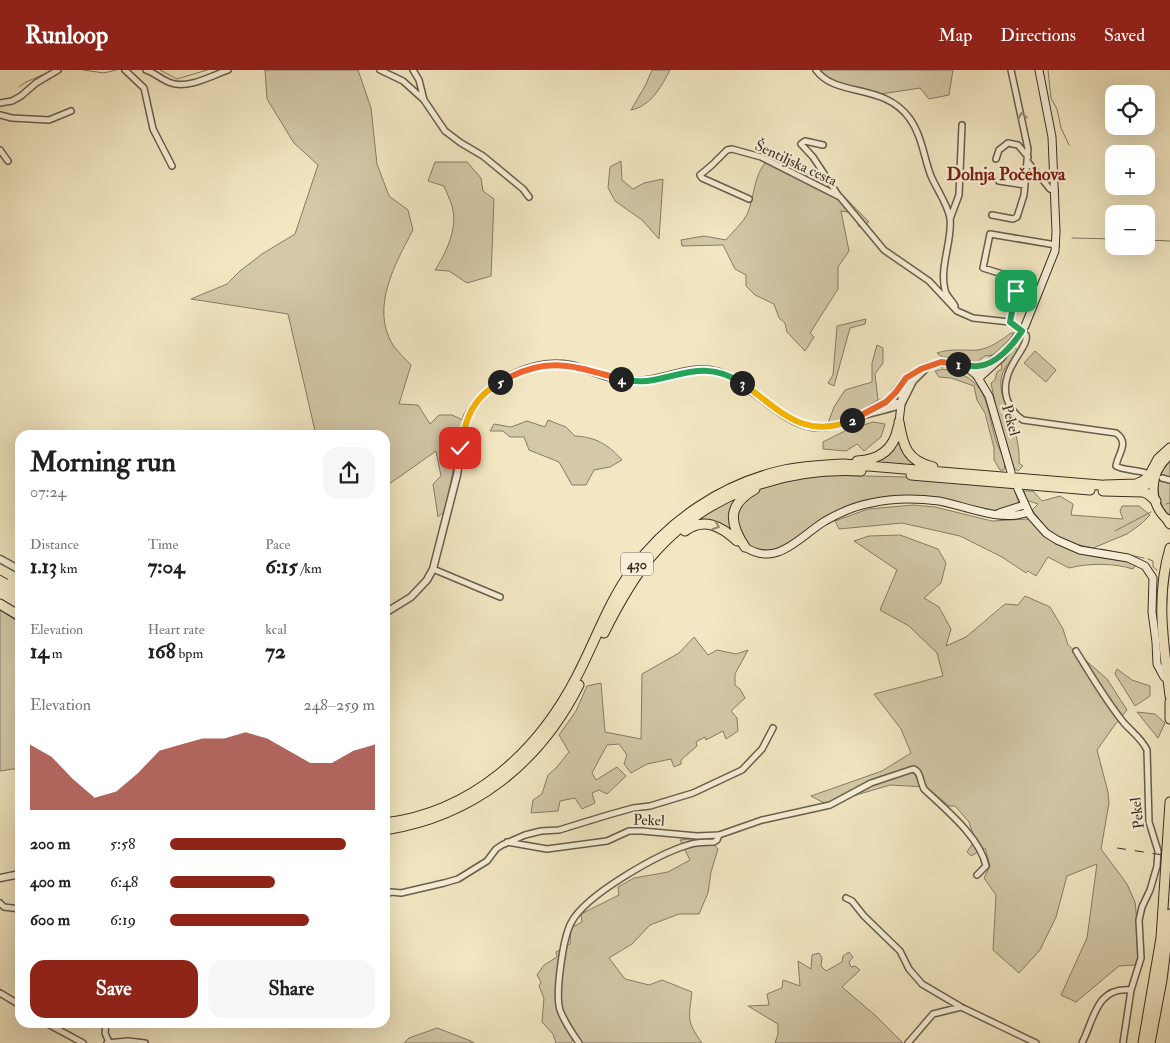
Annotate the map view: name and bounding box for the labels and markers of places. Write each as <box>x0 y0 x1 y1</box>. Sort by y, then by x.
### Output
pin <box>995 270 1037 312</box>
pin: 1 <box>946 352 970 376</box>
pin: 4 <box>608 366 634 392</box>
pin: 5 <box>488 370 512 394</box>
pin: 3 <box>730 370 754 396</box>
pin: 2 <box>840 408 864 432</box>
pin <box>439 427 481 469</box>

